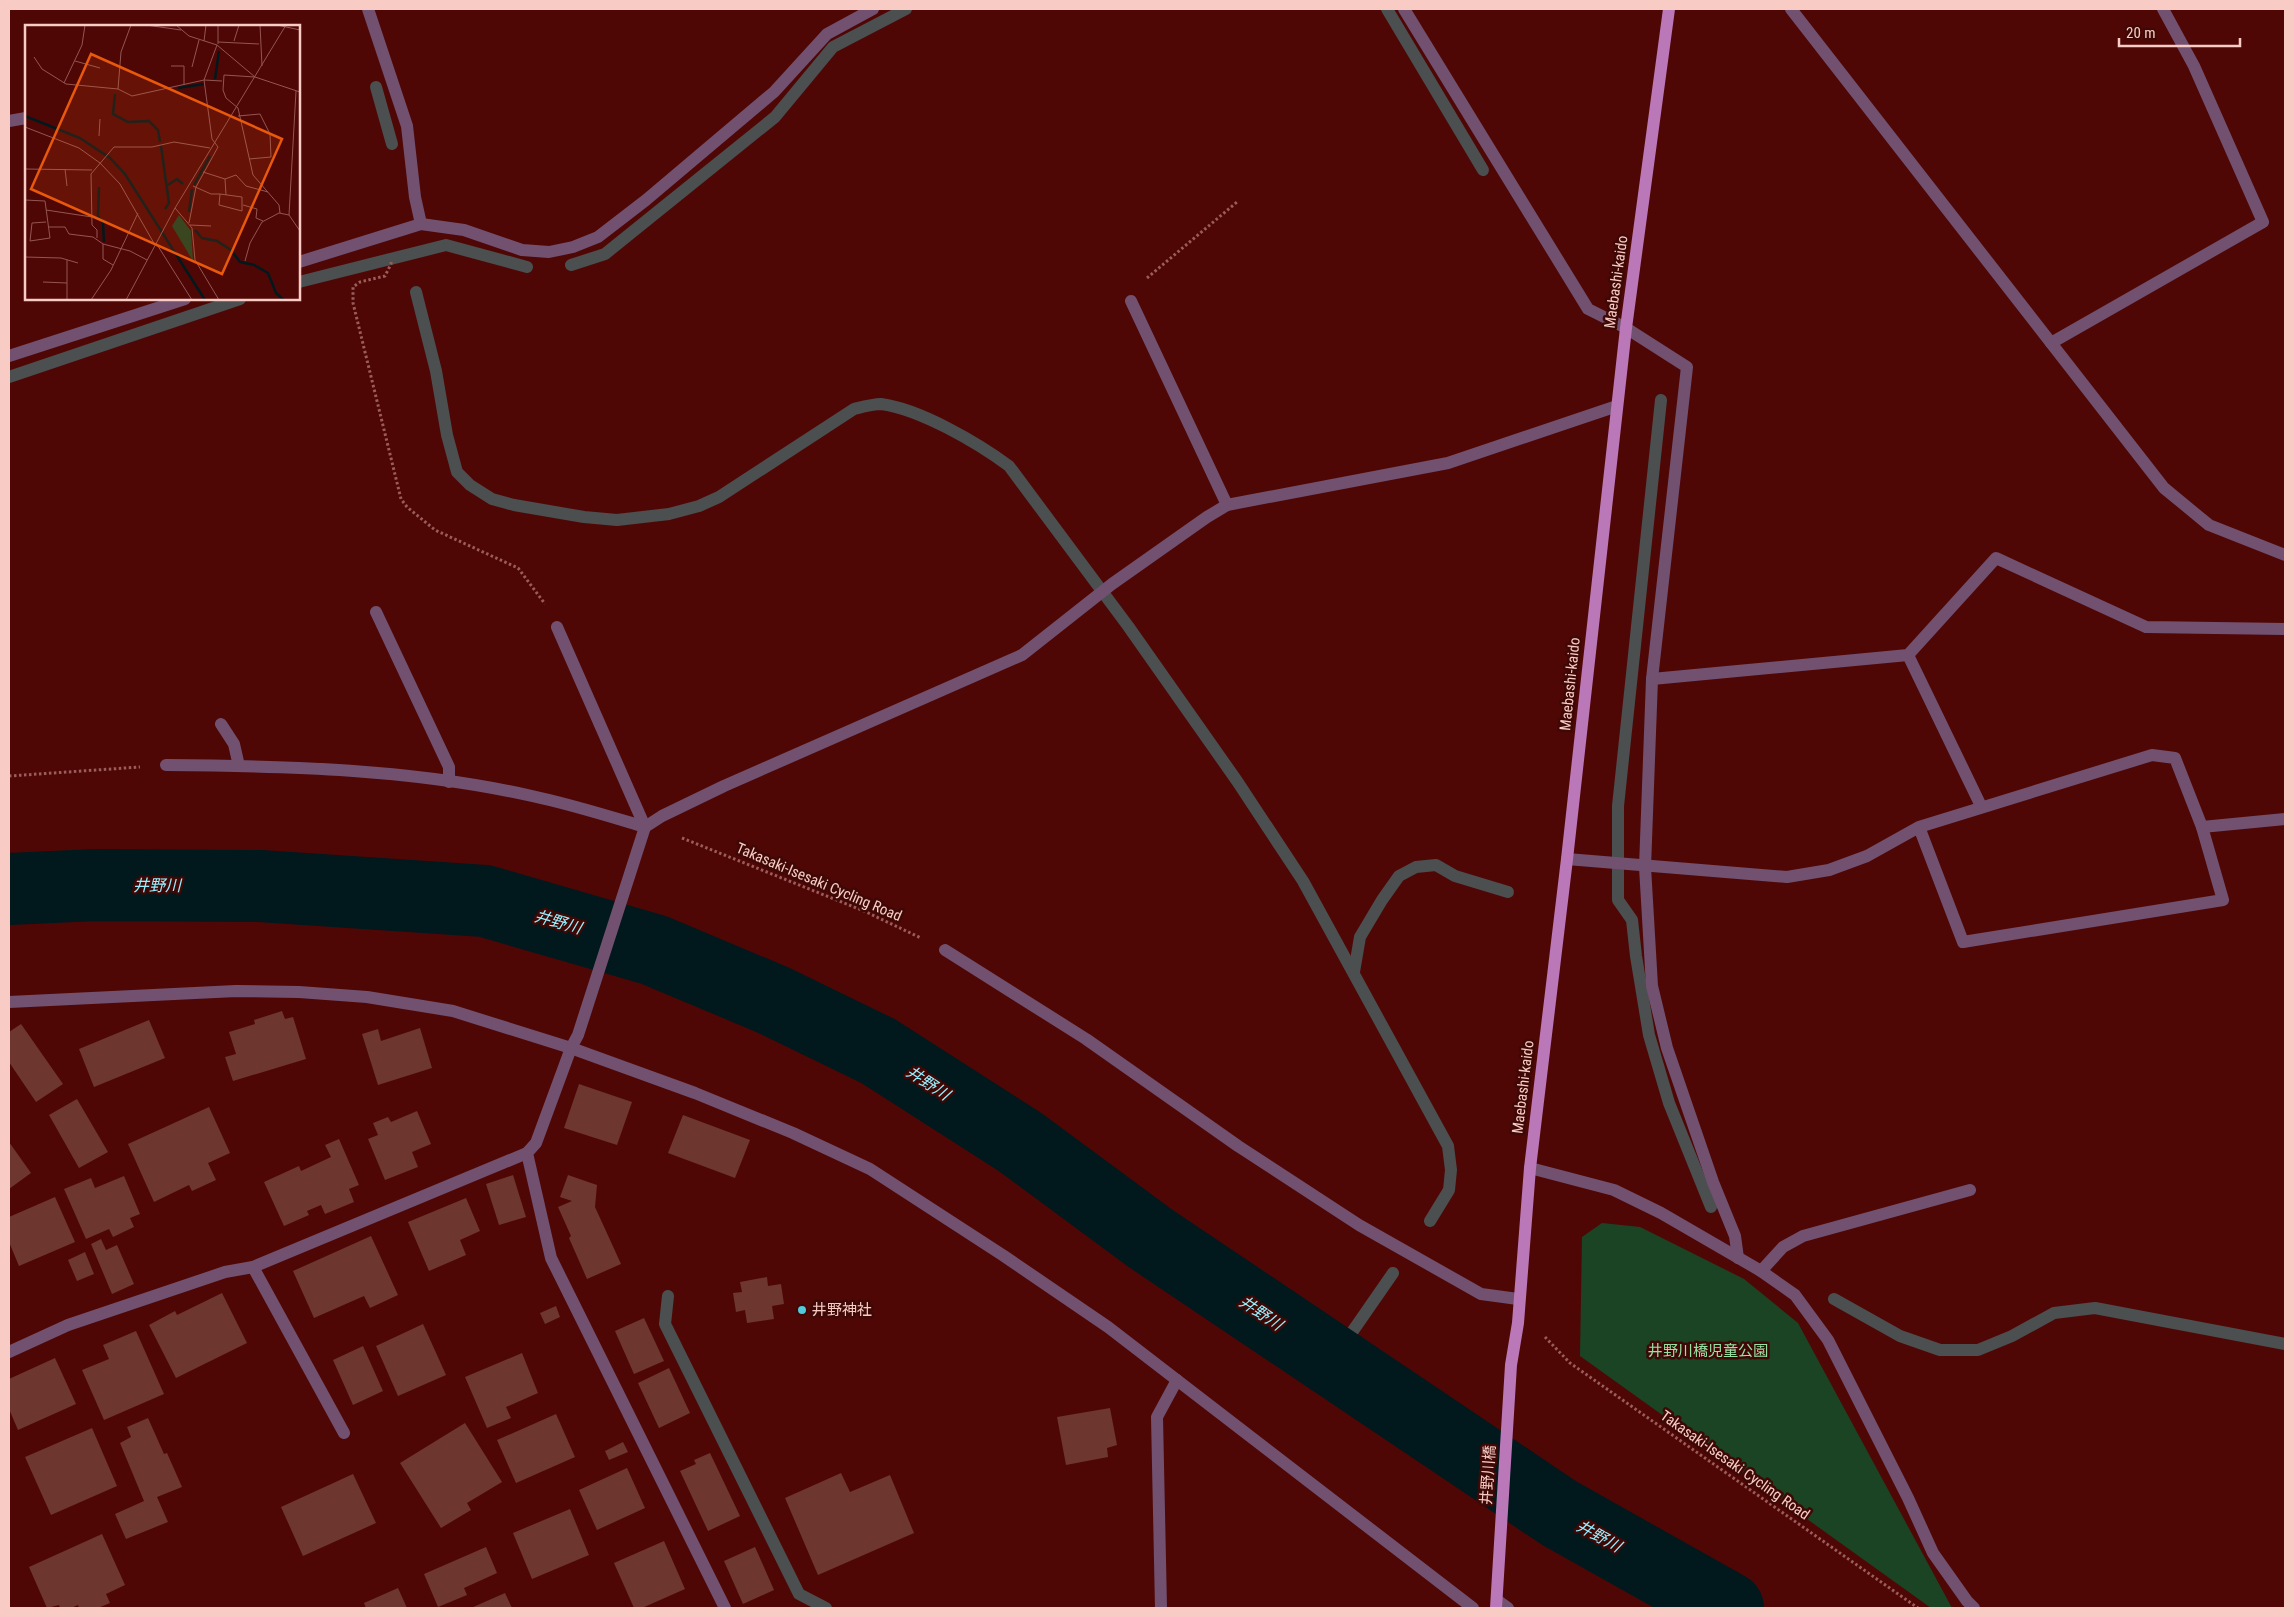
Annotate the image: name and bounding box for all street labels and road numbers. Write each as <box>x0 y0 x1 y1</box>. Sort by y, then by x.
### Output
street label: Maebashi-kaido <box>1601 234 1631 330</box>
street label: Maebashi-kaido <box>1556 636 1584 732</box>
street label: Takasaki-Isesaki Cycling Road <box>734 839 904 925</box>
street label: Maebashi-kaido <box>1508 1039 1538 1135</box>
street label: Takasaki-Isesaki Cycling Road <box>1657 1407 1813 1523</box>
street label: 井野川橋 <box>1477 1444 1499 1506</box>

